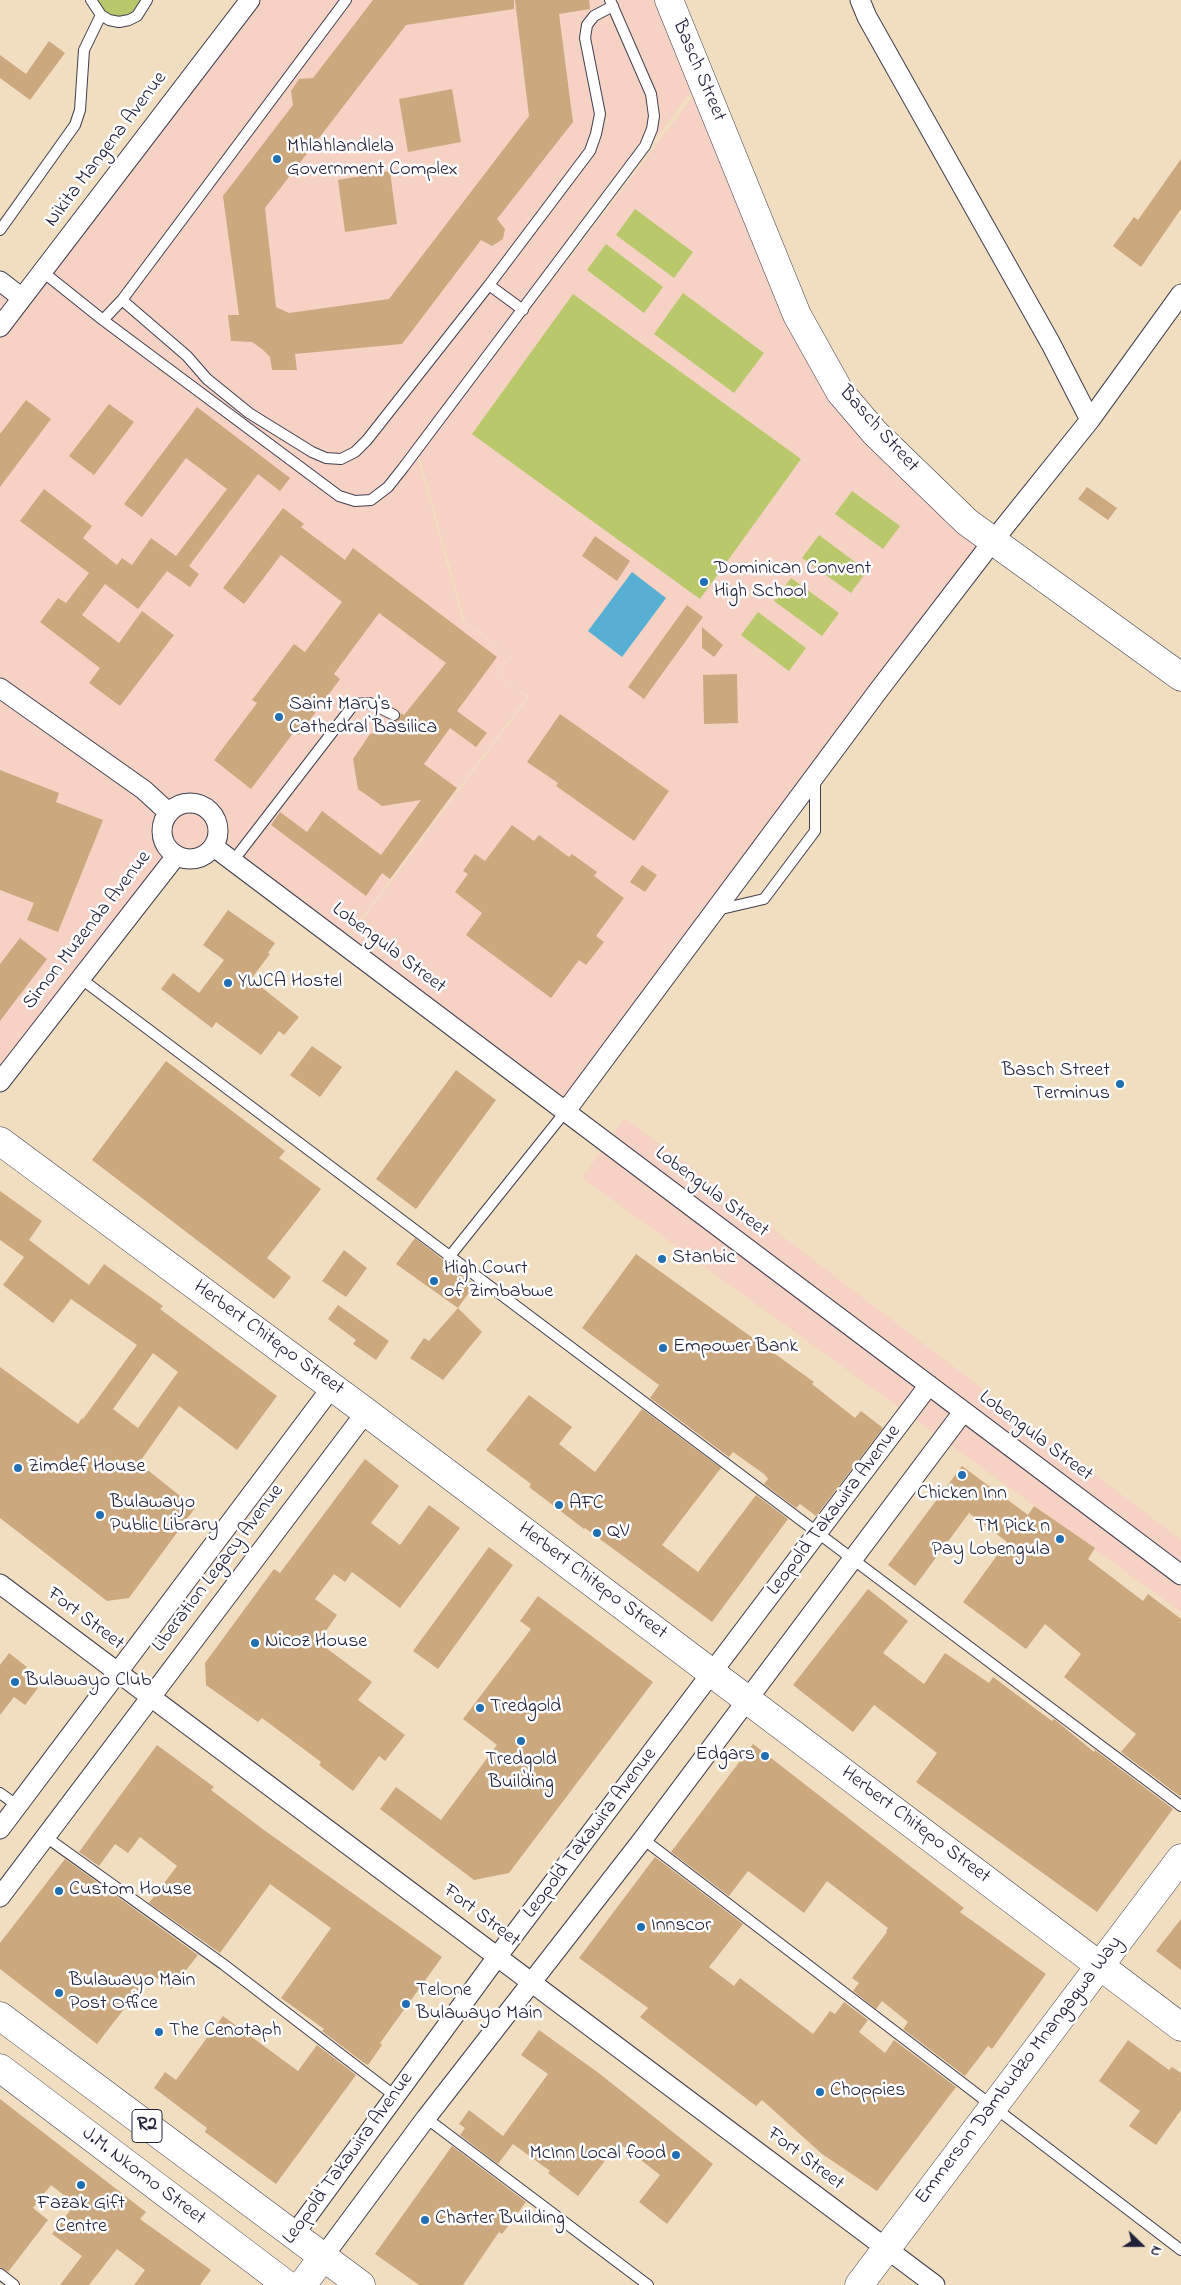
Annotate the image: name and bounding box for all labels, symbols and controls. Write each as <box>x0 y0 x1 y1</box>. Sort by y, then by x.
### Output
street label: Basch Street <box>666 17 730 125</box>
street label: Nikita Mangena Avenue <box>41 68 173 232</box>
place label: Mhlahlandlela Government Complex <box>287 136 458 183</box>
marker: Mhlahlandlela Government Complex <box>271 153 283 165</box>
street label: Basch Street <box>833 382 923 478</box>
place label: Dominican Convent High School <box>714 558 871 605</box>
marker: Dominican Convent High School <box>698 576 710 588</box>
place label: Saint Mary's Cathedral Basilica <box>289 694 437 741</box>
marker: Saint Mary's Cathedral Basilica <box>273 711 285 723</box>
street label: Simon Muzenda Avenue <box>19 847 157 1015</box>
street label: Lobengula Street <box>326 898 450 1000</box>
place label: YWCA Hostel <box>238 971 342 995</box>
marker: YWCA Hostel <box>222 977 234 989</box>
place label: Basch Street Terminus <box>1002 1060 1110 1107</box>
marker: Basch Street Terminus <box>1114 1078 1126 1090</box>
street label: Lobengula Street <box>649 1142 773 1244</box>
place label: Stanbic <box>672 1247 735 1271</box>
marker: Stanbic <box>656 1253 668 1265</box>
place label: High Court of Zimbabwe <box>444 1258 553 1305</box>
marker: High Court of Zimbabwe <box>428 1275 440 1287</box>
street label: Herbert Chitepo Street <box>188 1276 348 1402</box>
place label: Empower Bank <box>673 1336 798 1360</box>
marker: Empower Bank <box>657 1342 669 1354</box>
street label: Lobengula Street <box>973 1386 1097 1488</box>
street label: Leopold Takawira Avenue <box>763 1421 907 1601</box>
place label: Zimdef House <box>28 1456 145 1480</box>
marker: Zimdef House <box>12 1462 24 1474</box>
marker: Chicken Inn <box>956 1469 968 1481</box>
street label: Liberation Legacy Avenue <box>148 1480 290 1658</box>
place label: Chicken Inn <box>917 1483 1007 1507</box>
place label: Bulawayo Public Library <box>110 1492 218 1539</box>
place label: AFC <box>569 1493 604 1517</box>
marker: AFC <box>553 1499 565 1511</box>
marker: Bulawayo Public Library <box>94 1509 106 1521</box>
place label: TM Pick n Pay Lobengula <box>932 1516 1050 1563</box>
street label: Herbert Chitepo Street <box>513 1518 671 1646</box>
place label: QV <box>607 1521 629 1545</box>
marker: QV <box>591 1527 603 1539</box>
marker: TM Pick n Pay Lobengula <box>1054 1533 1066 1545</box>
street label: Fort Street <box>42 1583 128 1657</box>
place label: Nicoz House <box>265 1631 367 1655</box>
marker: Nicoz House <box>249 1637 261 1649</box>
place label: Bulawayo Club <box>25 1670 151 1694</box>
marker: Bulawayo Club <box>9 1676 21 1688</box>
place label: Tredgold <box>490 1696 561 1720</box>
marker: Tredgold <box>474 1702 486 1714</box>
marker: Tredgold Building <box>515 1735 527 1747</box>
street label: Leopold Takawira Avenue <box>519 1744 663 1924</box>
place label: Edgars <box>695 1744 755 1768</box>
place label: Tredgold Building <box>485 1749 557 1796</box>
marker: Edgars <box>759 1750 771 1762</box>
street label: Herbert Chitepo Street <box>836 1762 994 1890</box>
place label: Custom House <box>69 1879 192 1903</box>
street label: Fort Street <box>438 1880 524 1954</box>
marker: Custom House <box>53 1885 65 1897</box>
place label: Innscor <box>651 1915 711 1939</box>
marker: Innscor <box>635 1921 647 1933</box>
street label: Emmerson Dambudzo Mnangagwa Way <box>911 1932 1129 2210</box>
place label: Bulawayo Main Post Office <box>69 1970 195 2017</box>
place label: TelOne Bulawayo Main <box>416 1980 542 2027</box>
marker: Bulawayo Main Post Office <box>53 1987 65 1999</box>
marker: TelOne Bulawayo Main <box>400 1998 412 2010</box>
place label: The Cenotaph <box>169 2020 281 2044</box>
marker: The Cenotaph <box>153 2026 165 2038</box>
street label: Leopold Takawira Avenue <box>278 2068 420 2250</box>
place label: Choppies <box>830 2080 905 2104</box>
marker: Choppies <box>814 2086 826 2098</box>
road number: R2 <box>132 2110 162 2142</box>
street label: J.M. Nkomo Street <box>76 2123 210 2231</box>
street label: Fort Street <box>762 2123 848 2197</box>
place label: McInn Local food <box>530 2143 666 2167</box>
marker: McInn Local food <box>670 2149 682 2161</box>
marker: Fazak Gift Centre <box>75 2179 87 2191</box>
place label: Fazak Gift Centre <box>37 2193 125 2240</box>
place label: Charter Building <box>435 2208 565 2232</box>
marker: Charter Building <box>419 2214 431 2226</box>
north arrow <box>1116 2220 1166 2270</box>
text: N <box>1144 2242 1167 2259</box>

